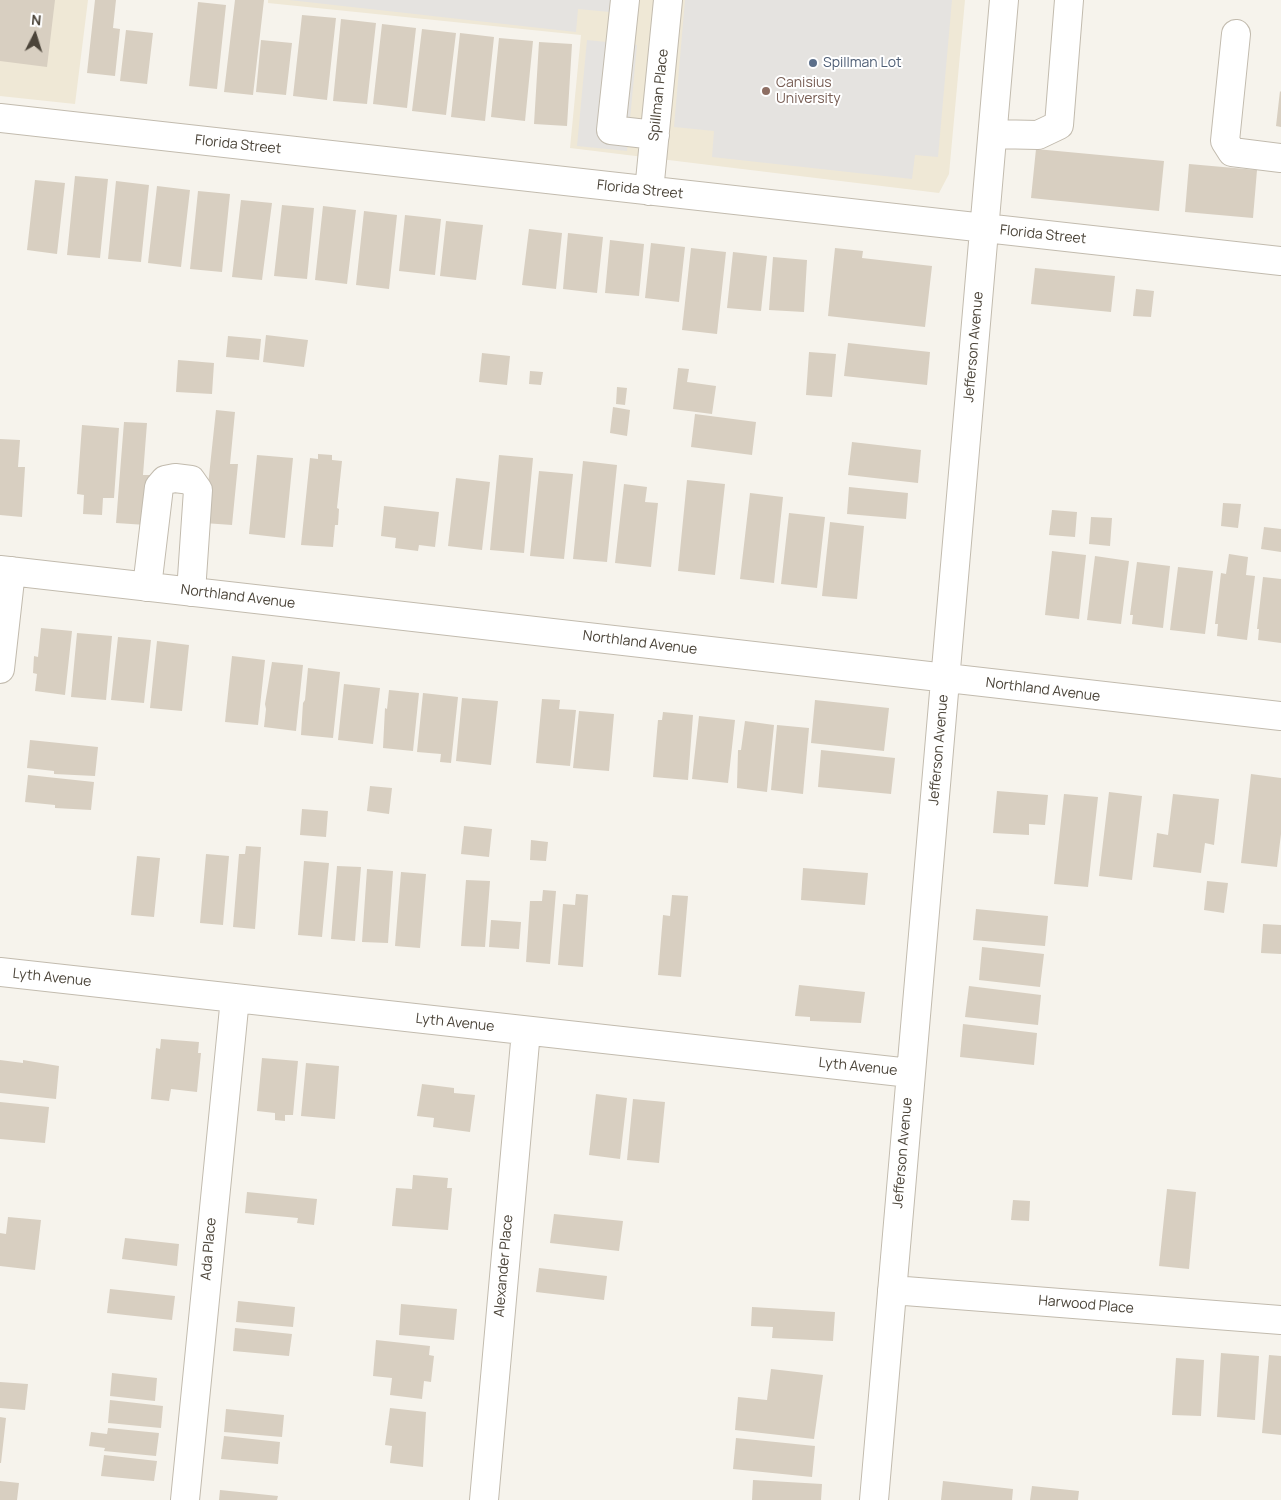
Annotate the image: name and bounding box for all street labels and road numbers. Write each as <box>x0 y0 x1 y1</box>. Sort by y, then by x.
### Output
street label: Spillman Place <box>646 48 672 142</box>
street label: Florida Street <box>194 132 282 158</box>
street label: Florida Street <box>596 177 684 203</box>
street label: Florida Street <box>999 222 1087 248</box>
street label: Jefferson Avenue <box>961 291 987 403</box>
street label: Northland Avenue <box>180 582 296 612</box>
street label: Northland Avenue <box>582 628 698 658</box>
street label: Northland Avenue <box>985 675 1101 705</box>
street label: Jefferson Avenue <box>926 694 952 806</box>
street label: Lyth Avenue <box>12 966 92 990</box>
street label: Lyth Avenue <box>415 1011 495 1035</box>
street label: Lyth Avenue <box>818 1055 898 1079</box>
street label: Jefferson Avenue <box>890 1097 916 1209</box>
street label: Alexander Place <box>491 1214 517 1318</box>
street label: Ada Place <box>198 1217 220 1281</box>
street label: Harwood Place <box>1038 1292 1134 1318</box>

